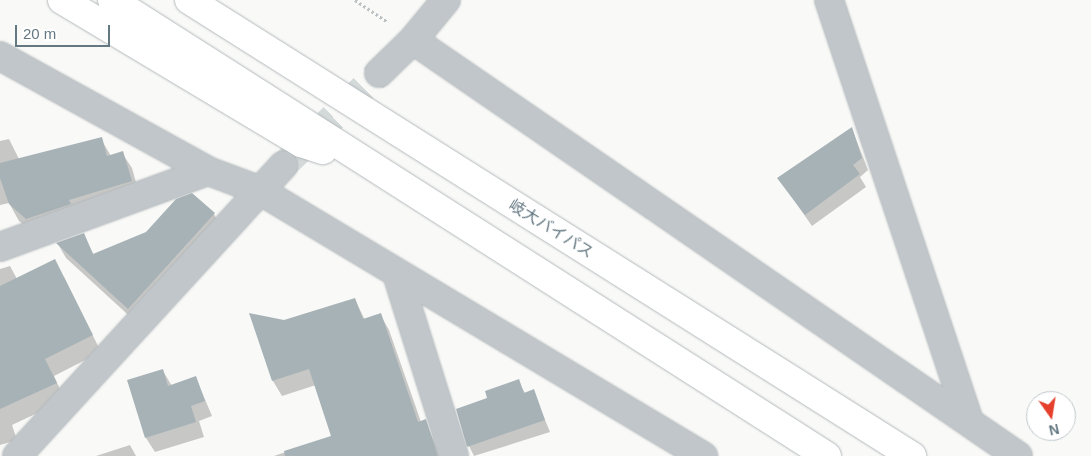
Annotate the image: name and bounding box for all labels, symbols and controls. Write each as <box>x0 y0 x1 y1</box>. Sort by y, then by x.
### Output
scale bar <box>18 15 112 47</box>
text: 20 m <box>23 25 56 42</box>
street label: 岐大バイパス <box>505 195 597 263</box>
north arrow <box>1026 391 1076 441</box>
text: N <box>1047 421 1061 439</box>

